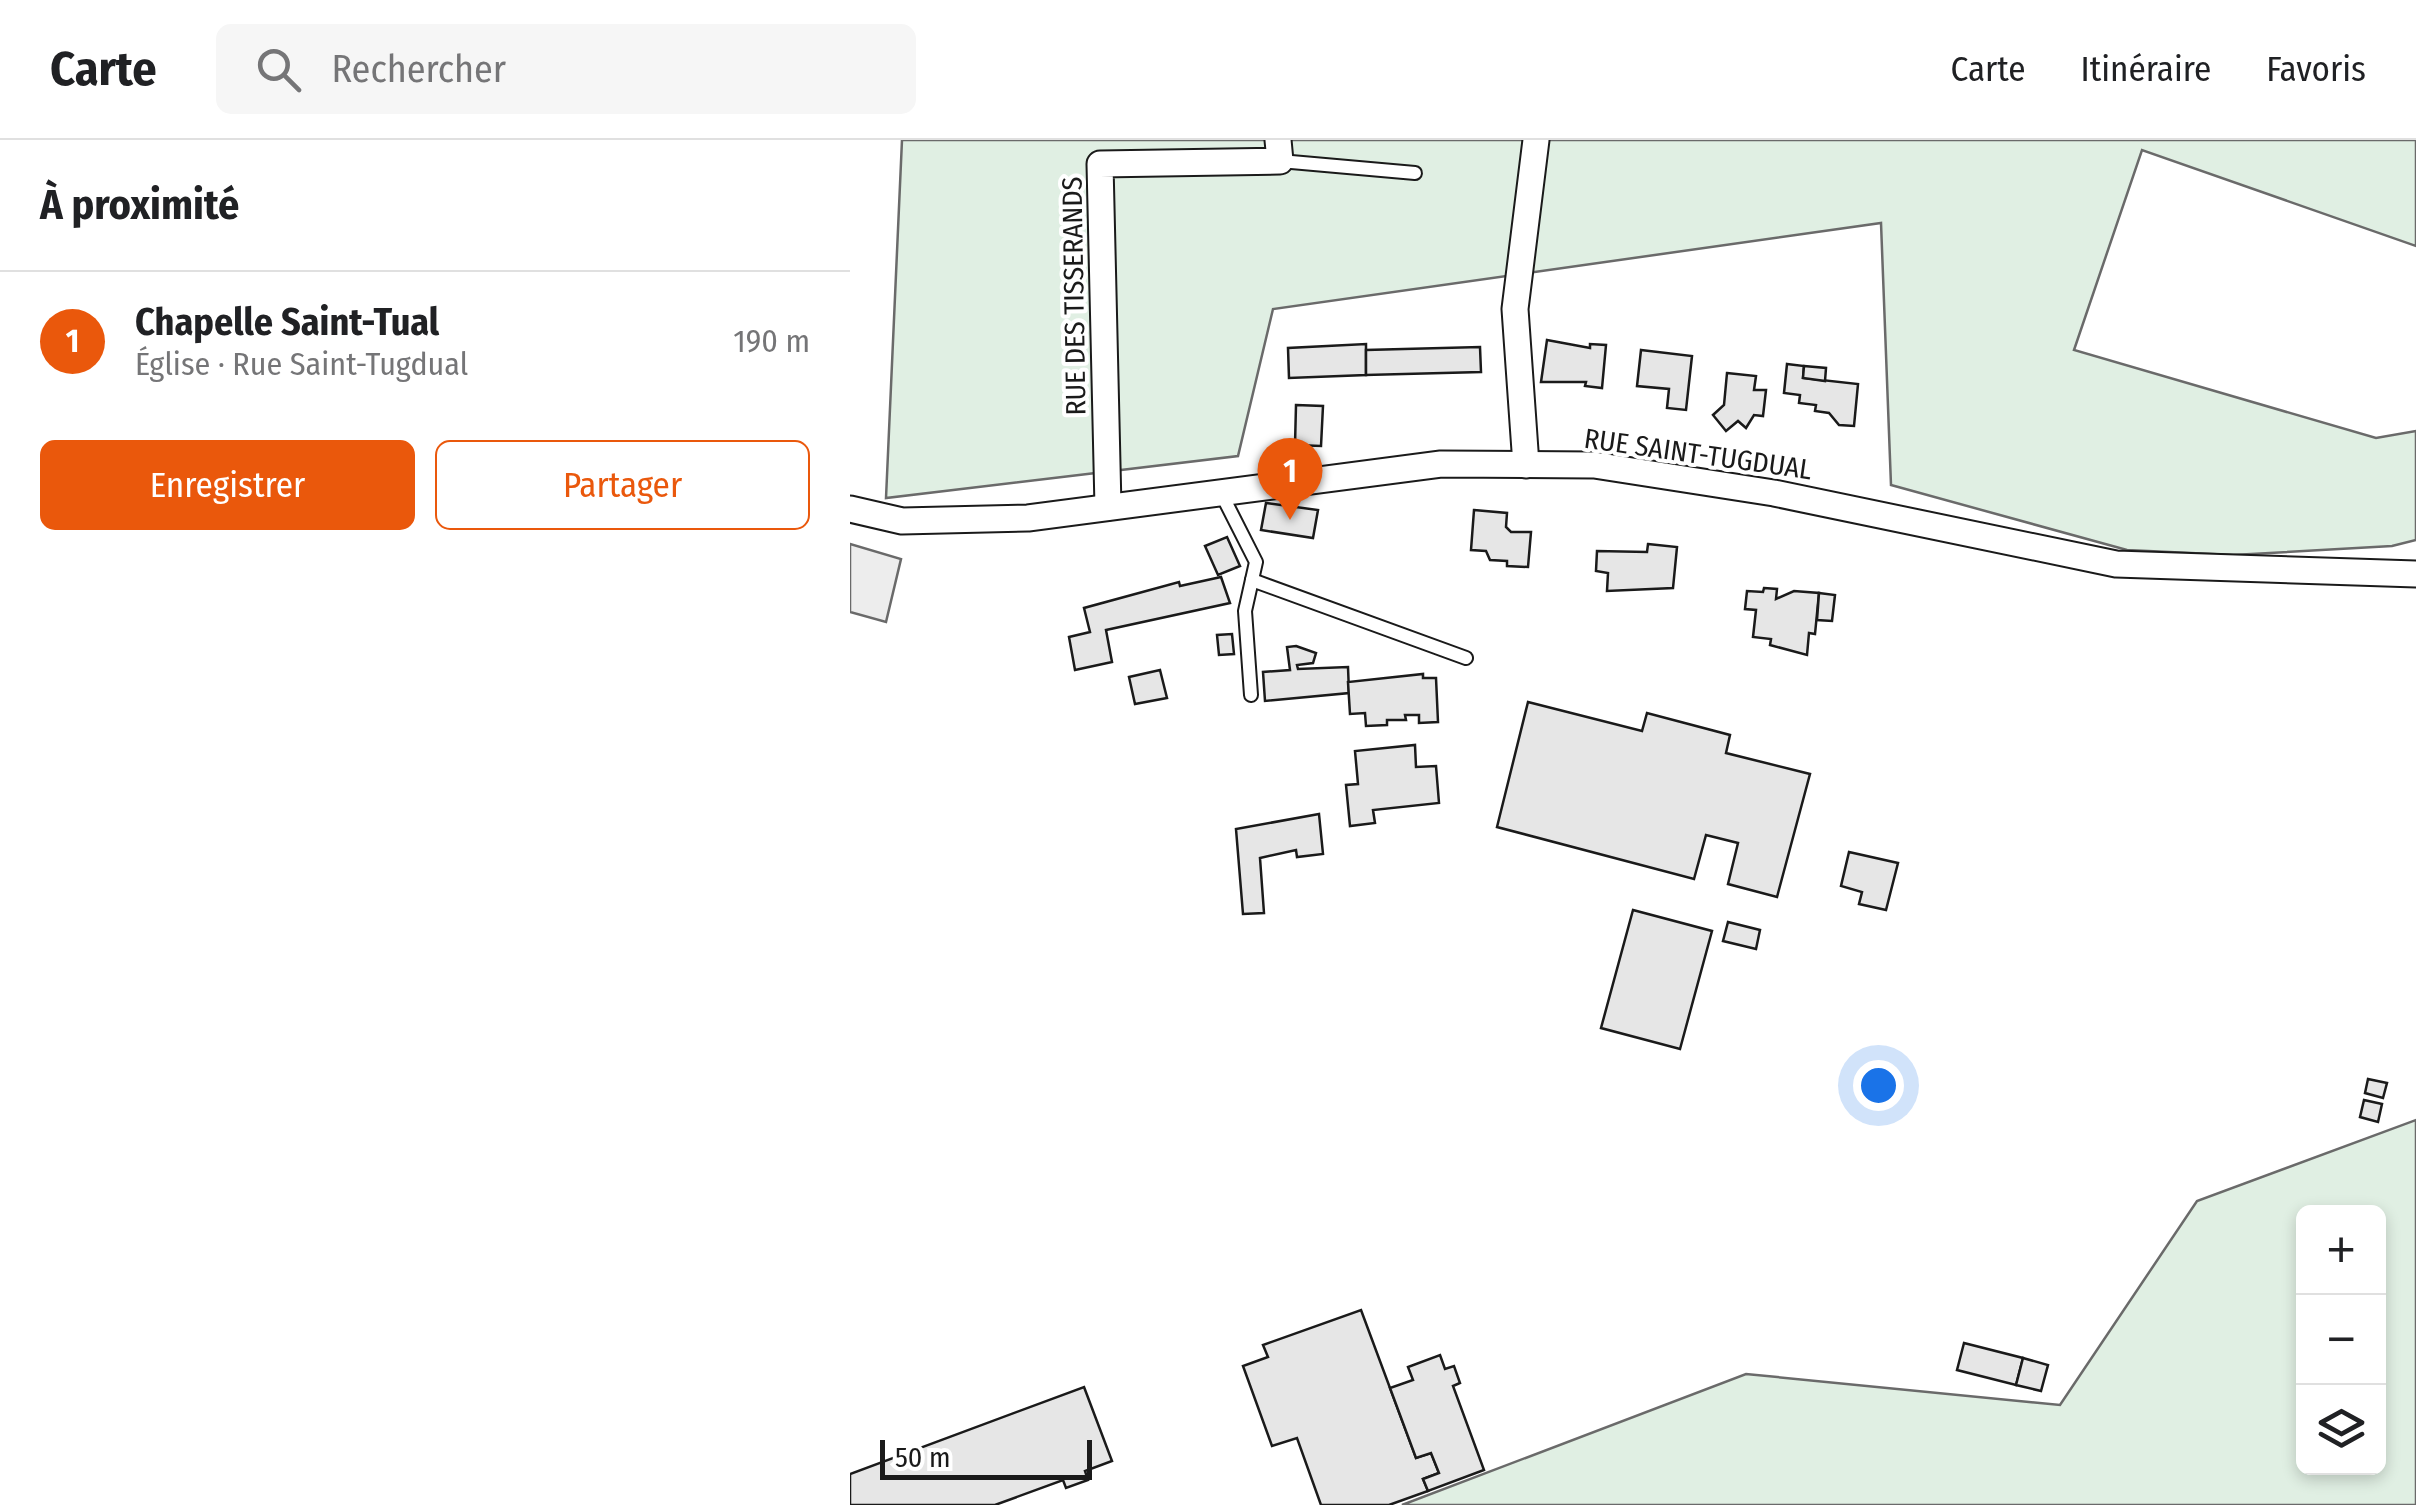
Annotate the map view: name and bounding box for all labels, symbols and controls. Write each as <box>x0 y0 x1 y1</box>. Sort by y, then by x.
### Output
search box <box>216 24 916 114</box>
text: Carte <box>50 40 156 98</box>
icon: search <box>251 42 306 97</box>
text: Rechercher <box>331 46 506 92</box>
text: Carte <box>1951 48 2026 90</box>
text: Itinéraire <box>2081 48 2211 90</box>
text: Favoris <box>2266 48 2366 90</box>
street label: RUE DES TISSERANDS <box>1055 176 1093 416</box>
text: À proximité <box>40 180 239 230</box>
text: Chapelle Saint-Tual <box>135 299 439 345</box>
text: 1 <box>66 322 79 360</box>
text: 190 m <box>733 322 810 360</box>
text: Église · Rue Saint-Tugdual <box>135 345 468 383</box>
street label: RUE SAINT-TUGDUAL <box>1582 422 1815 486</box>
pin: 1 <box>1258 438 1322 520</box>
button: Enregistrer <box>40 440 415 530</box>
button: Partager <box>435 440 810 530</box>
your location <box>1853 1060 1904 1111</box>
map controls <box>2296 1205 2386 1475</box>
button: + <box>2296 1205 2386 1295</box>
button: − <box>2296 1295 2386 1385</box>
button: layers <box>2296 1385 2386 1475</box>
scale bar <box>880 1435 1092 1480</box>
text: 50 m <box>895 1441 951 1474</box>

